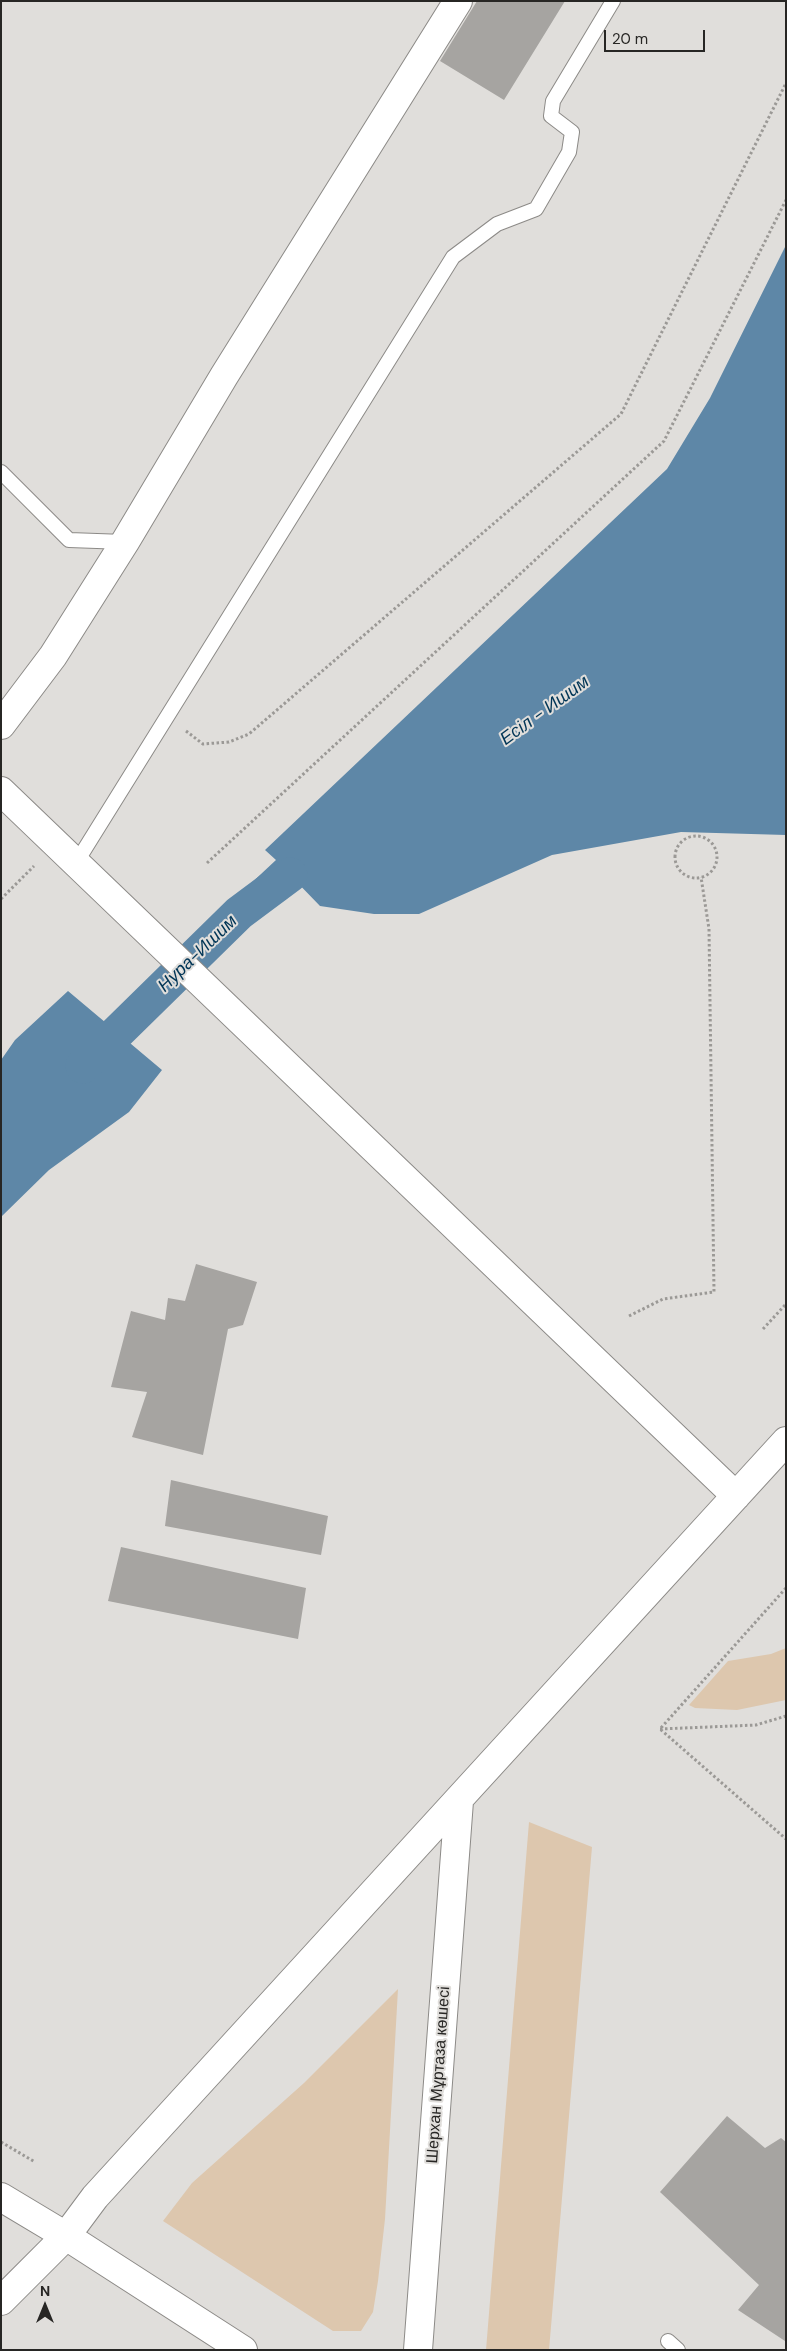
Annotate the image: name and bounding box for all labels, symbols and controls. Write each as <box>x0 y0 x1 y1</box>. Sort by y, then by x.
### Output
scale bar <box>607 20 708 52</box>
text: 20 m <box>612 29 648 49</box>
water label: Есіл - Ишим <box>496 671 594 751</box>
water label: Нура-Ишим <box>154 911 242 997</box>
street label: Шерхан Мұртаза көшесі <box>423 1986 455 2164</box>
north arrow <box>20 2281 70 2331</box>
text: N <box>40 2282 50 2300</box>

